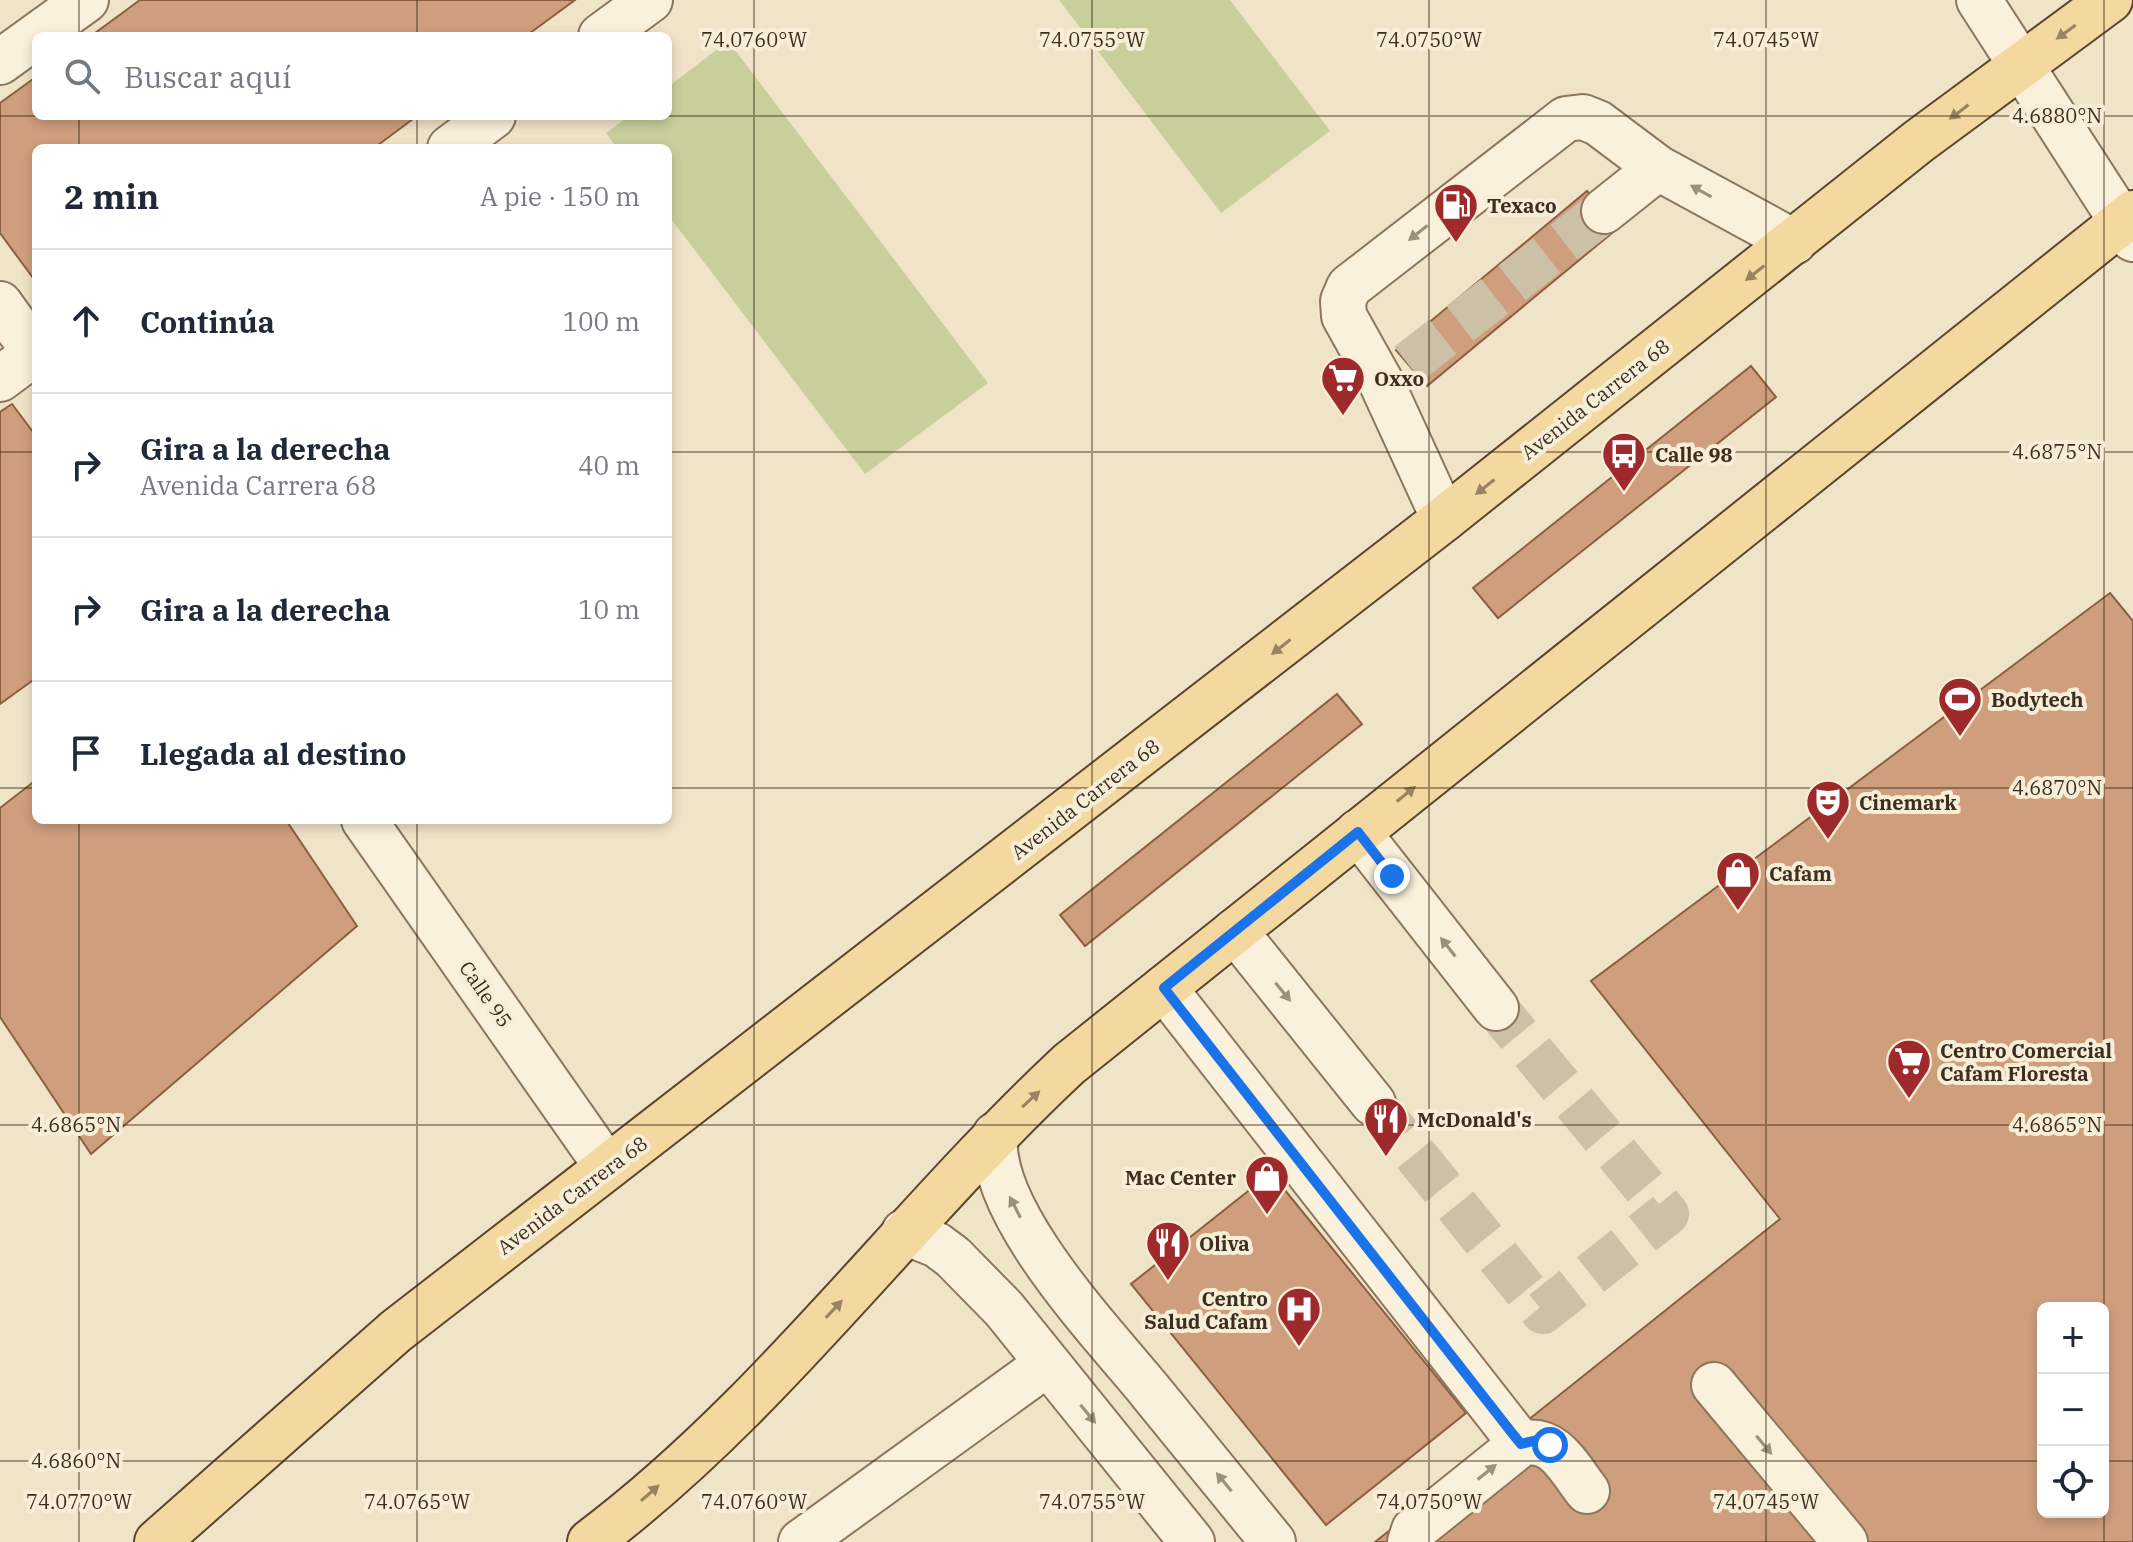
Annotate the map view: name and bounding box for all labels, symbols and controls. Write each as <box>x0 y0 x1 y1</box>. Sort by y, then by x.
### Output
one-way arrow <box>2055 24 2076 40</box>
text: 74.0760°W <box>701 26 807 53</box>
text: 74.0755°W <box>1039 26 1145 53</box>
text: 74.0750°W <box>1376 26 1482 53</box>
text: 74.0745°W <box>1713 26 1819 53</box>
search box <box>32 32 672 120</box>
icon: search <box>60 54 104 98</box>
text: Buscar aquí <box>124 57 291 96</box>
text: 4.6880°N <box>2012 102 2102 129</box>
one-way arrow <box>1949 103 1969 119</box>
text: 2 min <box>64 174 159 218</box>
text: A pie · 150 m <box>480 179 640 213</box>
fuel station icon: Texaco <box>1432 181 1480 244</box>
one-way arrow <box>1690 184 1712 198</box>
place label: Texaco <box>1487 192 1557 219</box>
one-way arrow <box>1408 225 1428 241</box>
one-way arrow <box>1745 264 1765 281</box>
icon: ahead <box>64 299 108 343</box>
text: Continúa <box>140 302 275 341</box>
text: 100 m <box>562 304 640 338</box>
street label: Avenida Carrera 68 <box>1515 332 1675 466</box>
supermarket icon: Oxxo <box>1319 354 1367 417</box>
place label: Oxxo <box>1374 365 1424 392</box>
text: Gira a la derecha <box>140 429 391 468</box>
bus stop icon: Calle 98 <box>1600 430 1648 493</box>
text: 4.6875°N <box>2012 438 2102 465</box>
place label: Calle 98 <box>1655 441 1733 468</box>
icon: right <box>64 443 108 487</box>
text: 40 m <box>578 448 640 482</box>
text: Avenida Carrera 68 <box>140 468 376 502</box>
one-way arrow <box>1475 478 1495 494</box>
icon: right <box>64 587 108 631</box>
text: Gira a la derecha <box>140 590 391 629</box>
text: 10 m <box>578 592 640 626</box>
one-way arrow <box>1271 638 1291 654</box>
sports icon: Bodytech <box>1936 675 1984 738</box>
place label: Bodytech <box>1991 686 2083 713</box>
icon: arrive <box>64 731 108 775</box>
street label: Avenida Carrera 68 <box>1005 732 1165 866</box>
text: Llegada al destino <box>140 734 406 773</box>
text: 4.6870°N <box>2012 774 2102 801</box>
theatre icon: Cinemark <box>1804 778 1852 841</box>
one-way arrow <box>1396 786 1416 802</box>
place label: Cinemark <box>1859 789 1957 816</box>
shop icon: Cafam <box>1714 849 1762 912</box>
route end <box>1374 858 1410 894</box>
place label: Cafam <box>1769 860 1832 887</box>
one-way arrow <box>1441 937 1457 957</box>
street label: Calle 95 <box>453 956 519 1032</box>
one-way arrow <box>1275 982 1291 1002</box>
supermarket icon: Centro Comercial Cafam Floresta <box>1885 1037 1933 1100</box>
place label: Centro Comercial Cafam Floresta <box>1940 1037 2112 1087</box>
one-way arrow <box>1021 1091 1040 1109</box>
restaurant icon: McDonald's <box>1362 1095 1410 1158</box>
place label: McDonald's <box>1417 1106 1532 1133</box>
text: 4.6865°N <box>31 1111 121 1138</box>
text: 4.6865°N <box>2012 1111 2102 1138</box>
street label: Avenida Carrera 68 <box>491 1130 653 1260</box>
shop icon: Mac Center <box>1243 1153 1291 1216</box>
place label: Mac Center <box>1125 1164 1236 1191</box>
one-way arrow <box>1008 1196 1021 1219</box>
restaurant icon: Oliva <box>1144 1219 1192 1282</box>
place label: Oliva <box>1199 1230 1250 1257</box>
place label: Centro Salud Cafam <box>1144 1285 1268 1335</box>
hospital icon: Centro Salud Cafam <box>1275 1285 1323 1348</box>
one-way arrow <box>824 1300 842 1319</box>
map controls <box>2037 1302 2109 1518</box>
button: + <box>2037 1302 2109 1374</box>
button: − <box>2037 1374 2109 1446</box>
one-way arrow <box>1079 1403 1096 1424</box>
route start <box>1532 1427 1568 1463</box>
one-way arrow <box>1755 1434 1772 1454</box>
button: locate <box>2037 1446 2109 1518</box>
text: 4.6860°N <box>31 1447 121 1474</box>
one-way arrow <box>1476 1463 1497 1480</box>
one-way arrow <box>1216 1472 1233 1492</box>
one-way arrow <box>640 1485 660 1502</box>
text: 74.0770°W <box>26 1488 132 1515</box>
text: 74.0765°W <box>364 1488 470 1515</box>
text: 74.0760°W <box>701 1488 807 1515</box>
text: 74.0755°W <box>1039 1488 1145 1515</box>
text: 74.0750°W <box>1376 1488 1482 1515</box>
text: 74.0745°W <box>1713 1488 1819 1515</box>

